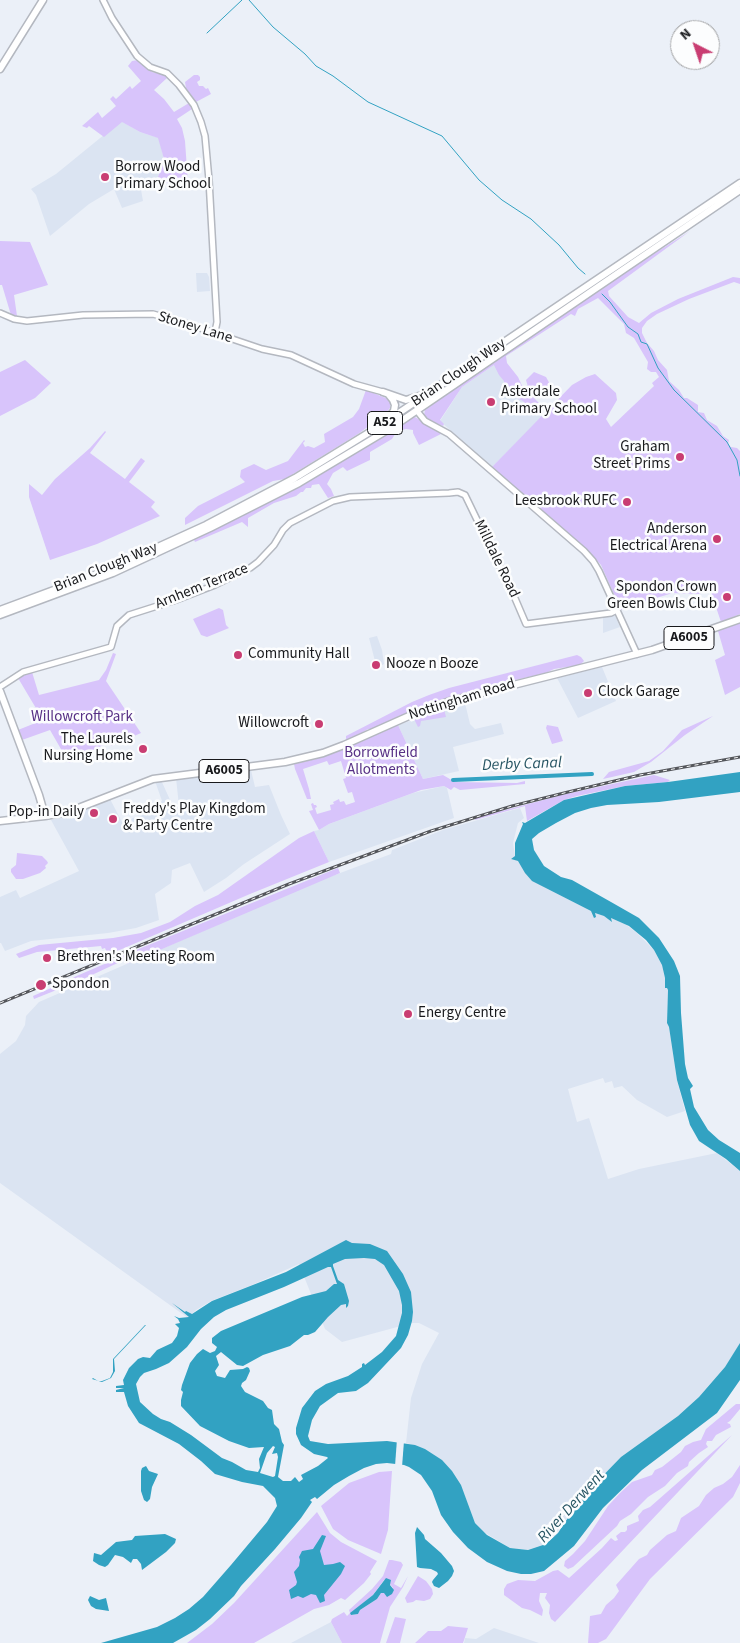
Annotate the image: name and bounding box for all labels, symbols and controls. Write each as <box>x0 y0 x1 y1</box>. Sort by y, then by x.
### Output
north arrow <box>670 20 720 70</box>
text: N <box>676 24 696 45</box>
place label: Borrow Wood Primary School <box>115 159 211 194</box>
marker: Borrow Wood Primary School <box>99 171 111 183</box>
street label: Stoney Lane <box>156 308 234 348</box>
street label: Brian Clough Way <box>408 335 510 411</box>
place label: Asterdale Primary School <box>501 384 597 419</box>
marker: Asterdale Primary School <box>485 396 497 408</box>
road number: A52 <box>368 412 402 434</box>
place label: Graham Street Prims <box>593 439 670 474</box>
marker: Graham Street Prims <box>674 451 686 463</box>
place label: Leesbrook RUFC <box>515 493 617 511</box>
marker: Leesbrook RUFC <box>621 496 633 508</box>
street label: Milldale Road <box>469 517 523 601</box>
place label: Anderson Electrical Arena <box>610 521 707 556</box>
marker: Anderson Electrical Arena <box>711 533 723 545</box>
street label: Brian Clough Way <box>52 539 160 597</box>
street label: Arnhem Terrace <box>153 560 251 614</box>
place label: Spondon Crown Green Bowls Club <box>607 579 717 614</box>
marker: Spondon Crown Green Bowls Club <box>721 591 733 603</box>
road number: A6005 <box>664 626 714 650</box>
place label: Community Hall <box>248 646 350 664</box>
marker: Community Hall <box>232 649 244 661</box>
place label: Nooze n Booze <box>386 656 478 674</box>
marker: Nooze n Booze <box>370 659 382 671</box>
street label: Nottingham Road <box>407 675 517 725</box>
place label: Clock Garage <box>598 684 680 702</box>
marker: Clock Garage <box>582 687 594 699</box>
park label: Willowcroft Park <box>31 709 133 727</box>
place label: Willowcroft <box>238 715 309 733</box>
marker: Willowcroft <box>313 718 325 730</box>
place label: The Laurels Nursing Home <box>43 731 133 766</box>
marker: The Laurels Nursing Home <box>137 743 149 755</box>
park label: Borrowfield Allotments <box>344 745 418 780</box>
water label: Derby Canal <box>482 754 562 776</box>
road number: A6005 <box>199 759 249 782</box>
place label: Freddy's Play Kingdom & Party Centre <box>123 801 266 836</box>
place label: Pop-in Daily <box>8 804 84 822</box>
marker: Pop-in Daily <box>88 807 100 819</box>
marker: Freddy's Play Kingdom & Party Centre <box>107 813 119 825</box>
place label: Brethren's Meeting Room <box>57 949 215 967</box>
marker: Brethren's Meeting Room <box>41 952 53 964</box>
place label: Spondon <box>52 976 109 994</box>
marker: Spondon <box>34 978 48 992</box>
place label: Energy Centre <box>418 1005 506 1023</box>
marker: Energy Centre <box>402 1008 414 1020</box>
water label: River Derwent <box>534 1467 610 1547</box>

